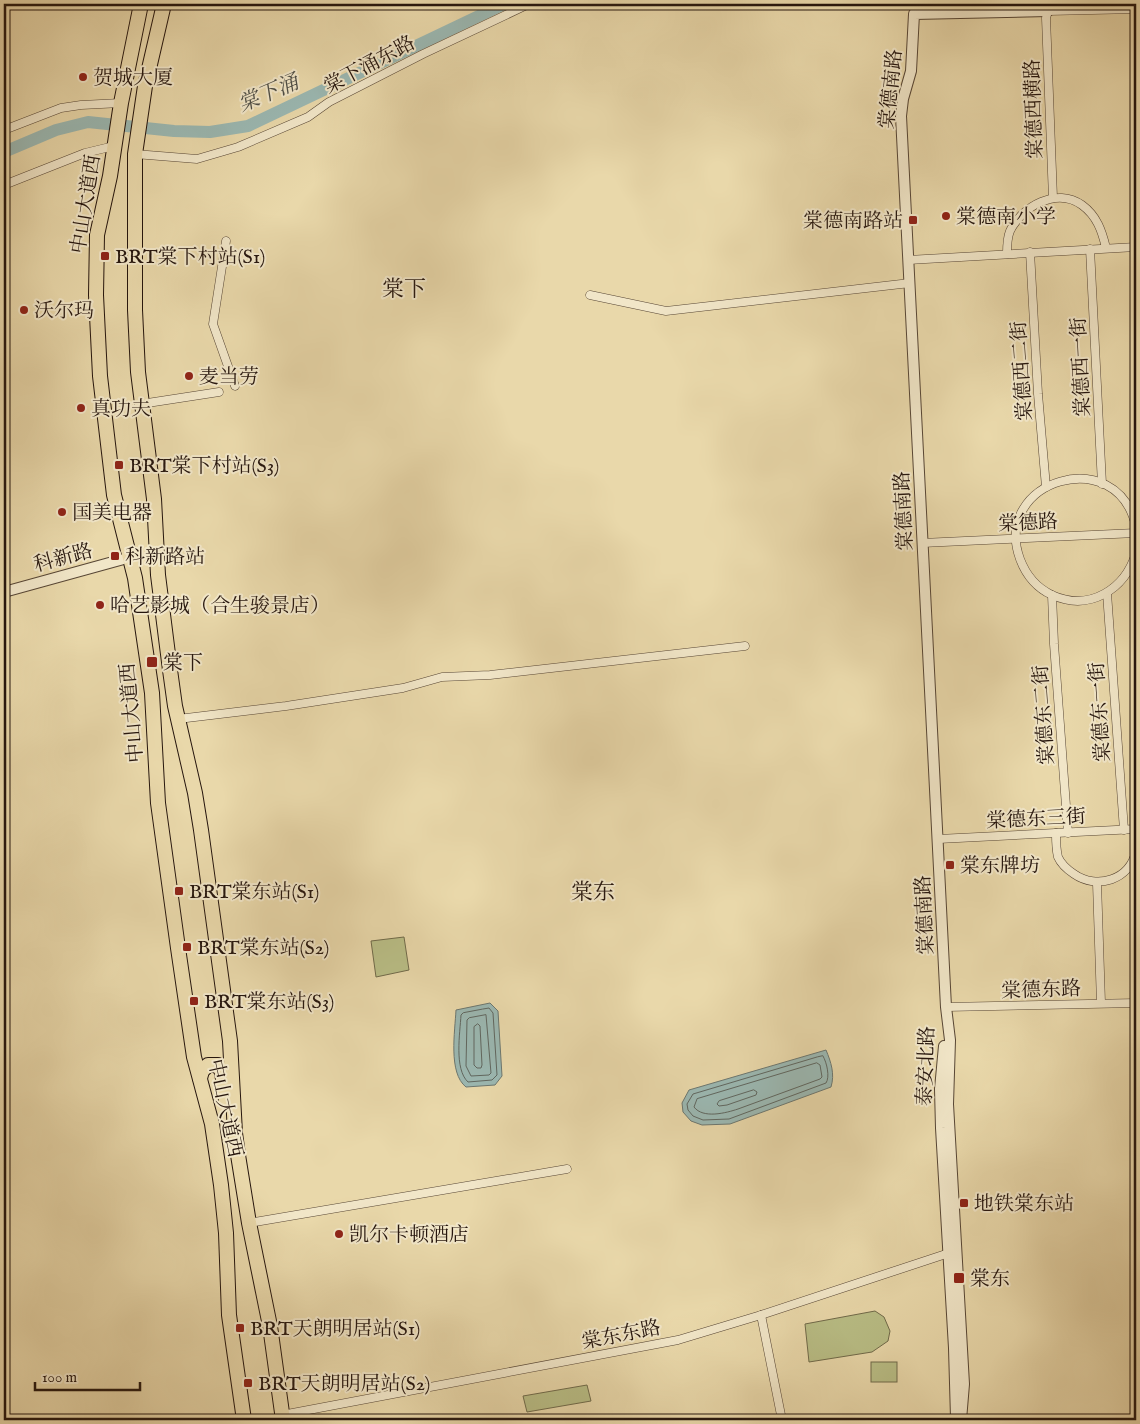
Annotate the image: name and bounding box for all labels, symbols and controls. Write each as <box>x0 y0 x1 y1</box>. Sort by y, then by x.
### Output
street label: 棠下涌东路 <box>320 31 420 100</box>
street label: 棠德南路 <box>875 48 908 130</box>
street label: 棠德西横路 <box>1020 59 1049 159</box>
place label: 贺城大厦 <box>93 66 173 91</box>
water label: 棠下涌 <box>234 69 305 119</box>
marker: 贺城大厦 <box>77 71 89 83</box>
street label: 中山大道西 <box>66 153 107 256</box>
place label: 棠德南小学 <box>956 205 1056 230</box>
place label: 棠德南路站 <box>803 209 903 234</box>
marker: 棠德南小学 <box>940 210 952 222</box>
marker: 棠德南路站 <box>907 214 919 226</box>
place label: BRT棠下村站(S1) <box>115 245 265 270</box>
marker: BRT棠下村站(S1) <box>99 250 111 262</box>
district label: 棠下 <box>382 276 426 304</box>
place label: 沃尔玛 <box>34 299 94 324</box>
marker: 沃尔玛 <box>18 304 30 316</box>
street label: 棠德西一街 <box>1066 316 1097 418</box>
street label: 棠德西二街 <box>1007 320 1038 422</box>
place label: 麦当劳 <box>199 365 259 390</box>
marker: 麦当劳 <box>183 370 195 382</box>
place label: 真功夫 <box>91 397 151 422</box>
marker: 真功夫 <box>75 402 87 414</box>
place label: BRT棠下村站(S3) <box>129 454 279 479</box>
marker: BRT棠下村站(S3) <box>113 459 125 471</box>
street label: 棠德南路 <box>890 470 919 552</box>
place label: 国美电器 <box>72 501 152 526</box>
marker: 国美电器 <box>56 506 68 518</box>
street label: 棠德路 <box>997 509 1059 538</box>
street label: 科新路 <box>31 539 96 578</box>
place label: 科新路站 <box>125 545 205 570</box>
marker: 科新路站 <box>109 550 121 562</box>
place label: 哈艺影城（合生骏景店） <box>110 594 330 619</box>
marker: 哈艺影城（合生骏景店） <box>94 599 106 611</box>
place label: 棠下 <box>163 651 203 676</box>
marker: 棠下 <box>145 655 159 669</box>
street label: 棠德东一街 <box>1085 661 1116 763</box>
street label: 中山大道西 <box>116 662 149 764</box>
street label: 棠德东二街 <box>1029 664 1060 766</box>
street label: 棠德东三街 <box>985 804 1087 835</box>
place label: 棠东牌坊 <box>960 854 1040 879</box>
marker: 棠东牌坊 <box>944 859 956 871</box>
street label: 棠德南路 <box>911 874 940 956</box>
district label: 棠东 <box>571 879 615 907</box>
place label: BRT棠东站(S1) <box>189 880 319 905</box>
marker: BRT棠东站(S1) <box>173 885 185 897</box>
place label: BRT棠东站(S2) <box>197 936 329 961</box>
marker: BRT棠东站(S2) <box>181 941 193 953</box>
street label: 棠德东路 <box>1001 977 1081 1004</box>
place label: BRT棠东站(S3) <box>204 990 334 1015</box>
marker: BRT棠东站(S3) <box>188 995 200 1007</box>
street label: 泰安北路 <box>913 1026 940 1106</box>
street label: 中山大道西 <box>202 1057 247 1160</box>
place label: 地铁棠东站 <box>974 1192 1074 1217</box>
marker: 地铁棠东站 <box>958 1197 970 1209</box>
place label: 凯尔卡顿酒店 <box>349 1223 469 1248</box>
marker: 凯尔卡顿酒店 <box>333 1228 345 1240</box>
place label: 棠东 <box>970 1267 1010 1292</box>
marker: 棠东 <box>952 1271 966 1285</box>
street label: 棠东东路 <box>580 1316 663 1355</box>
place label: BRT天朗明居站(S1) <box>250 1317 420 1342</box>
marker: BRT天朗明居站(S1) <box>234 1322 246 1334</box>
scale bar <box>35 1359 140 1391</box>
text: 100 m <box>42 1368 78 1387</box>
place label: BRT天朗明居站(S2) <box>258 1372 430 1397</box>
marker: BRT天朗明居站(S2) <box>242 1377 254 1389</box>

